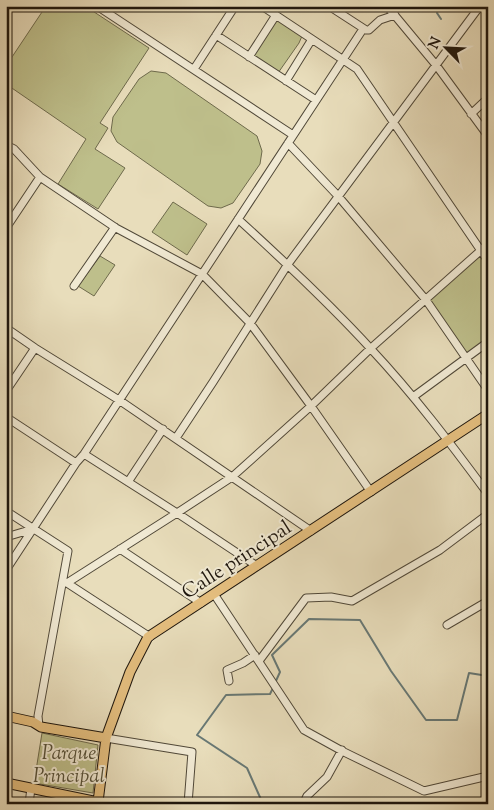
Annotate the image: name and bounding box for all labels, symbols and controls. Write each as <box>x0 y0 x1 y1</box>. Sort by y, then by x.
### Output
north arrow <box>422 22 472 72</box>
text: N <box>425 34 447 53</box>
street label: Calle principal <box>177 514 298 608</box>
park label: Parque Principal <box>33 740 105 792</box>

